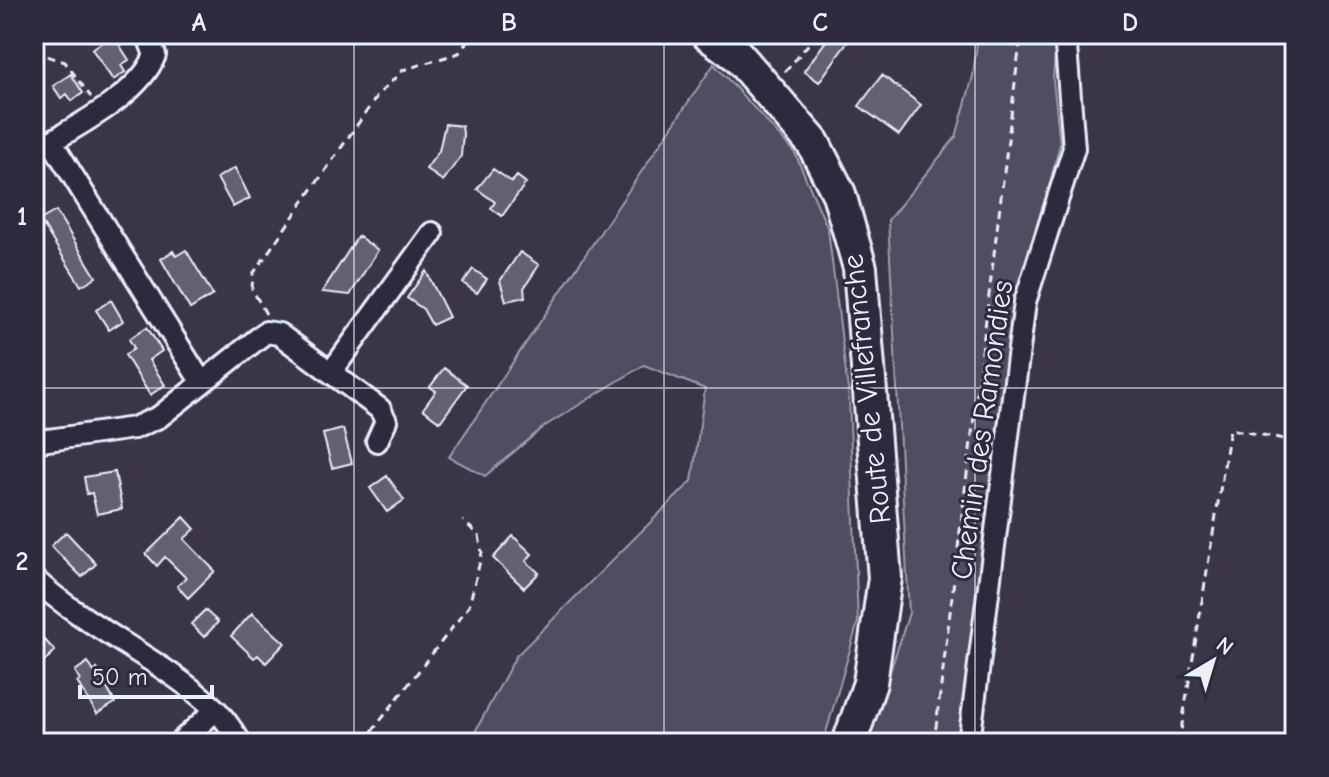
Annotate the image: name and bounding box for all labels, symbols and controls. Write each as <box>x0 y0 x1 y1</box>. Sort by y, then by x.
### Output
text: A <box>192 8 207 38</box>
text: B <box>501 8 517 38</box>
text: C <box>812 8 828 38</box>
text: D <box>1122 8 1138 38</box>
text: 1 <box>17 202 27 232</box>
street label: Route de Villefranche <box>835 252 899 526</box>
street label: Chemin des Ramondies <box>944 278 1020 582</box>
text: 2 <box>16 547 28 577</box>
north arrow <box>1173 621 1253 701</box>
text: N <box>1211 631 1238 661</box>
scale bar <box>80 649 212 699</box>
text: 50 m <box>92 663 148 691</box>

